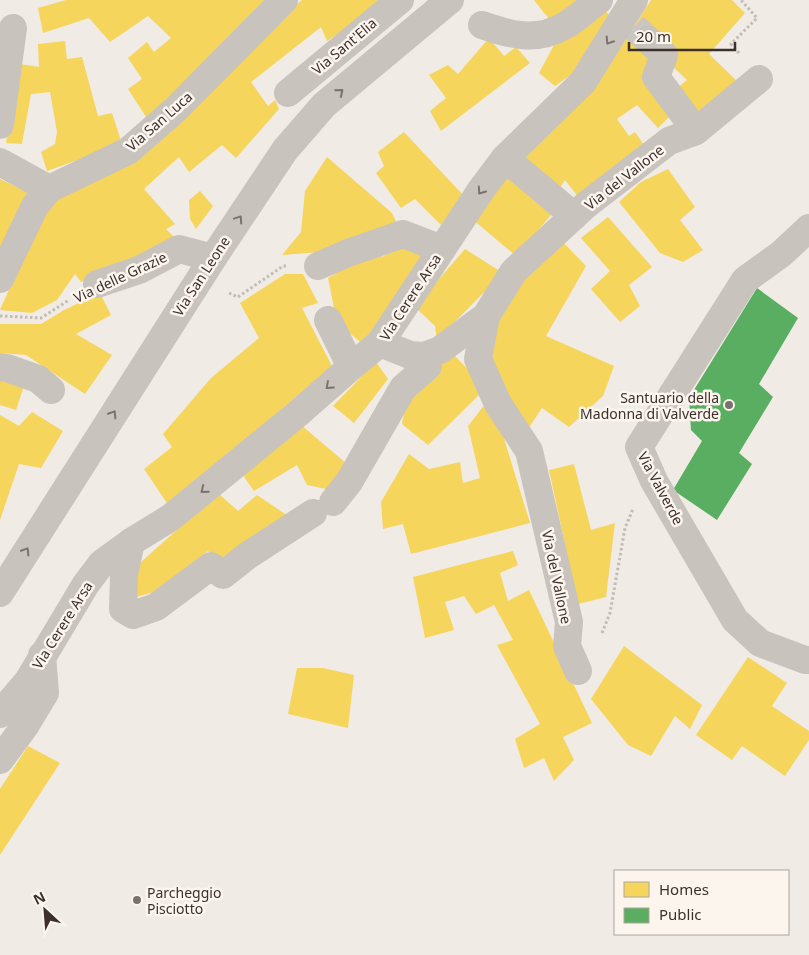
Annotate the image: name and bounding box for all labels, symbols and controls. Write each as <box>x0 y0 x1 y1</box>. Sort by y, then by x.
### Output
street label: Via Sant'Elia <box>308 13 380 79</box>
scale bar <box>629 20 735 52</box>
text: 20 m <box>636 26 671 46</box>
one-way arrow <box>606 36 615 45</box>
street label: Via San Luca <box>122 87 196 155</box>
one-way arrow <box>334 90 343 98</box>
street label: Via del Vallone <box>581 140 668 214</box>
one-way arrow <box>478 185 487 195</box>
one-way arrow <box>233 215 242 224</box>
street label: Via San Leone <box>168 232 234 320</box>
street label: Via delle Grazie <box>70 247 170 307</box>
street label: Via Cerere Arsa <box>375 250 445 344</box>
one-way arrow <box>325 381 334 390</box>
place label: Santuario della Madonna di Valverde <box>580 388 719 423</box>
marker: Santuario della Madonna di Valverde <box>723 399 735 411</box>
one-way arrow <box>107 411 117 420</box>
street label: Via Valverde <box>634 448 688 528</box>
one-way arrow <box>201 485 210 493</box>
street label: Via del Vallone <box>538 528 576 626</box>
one-way arrow <box>20 548 29 557</box>
street label: Via Cerere Arsa <box>27 578 97 672</box>
legend <box>614 870 789 935</box>
text: Homes <box>659 879 709 899</box>
place label: Parcheggio Pisciotto <box>147 883 221 918</box>
north arrow <box>20 885 70 935</box>
text: N <box>30 887 48 909</box>
marker: Parcheggio Pisciotto <box>131 894 143 906</box>
text: Public <box>659 904 702 924</box>

